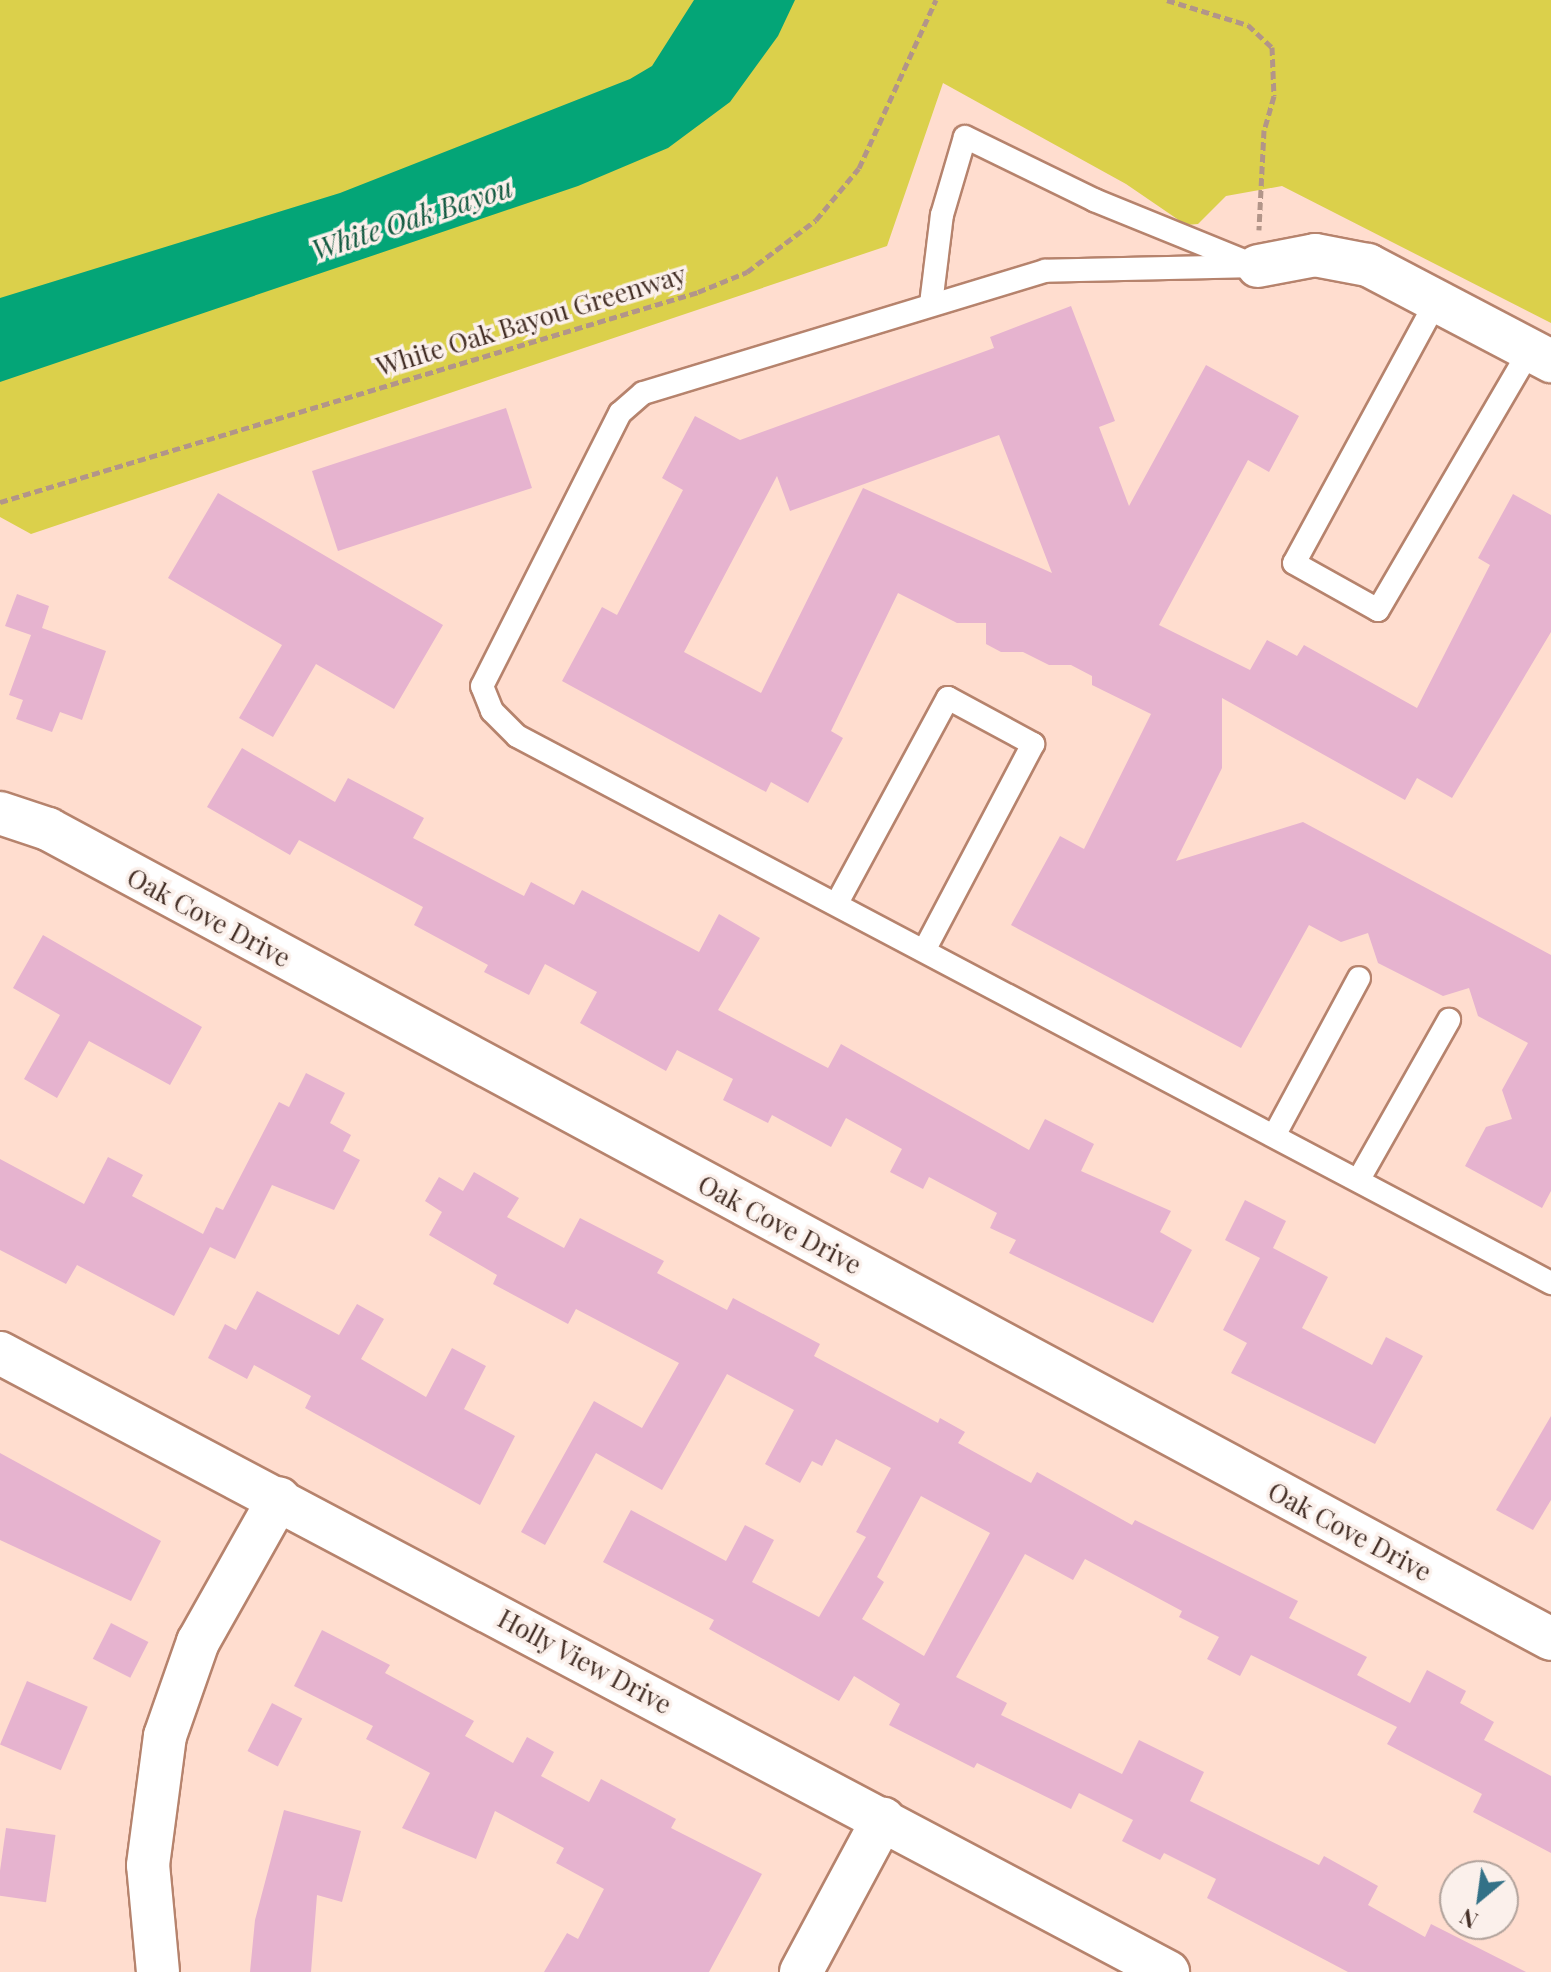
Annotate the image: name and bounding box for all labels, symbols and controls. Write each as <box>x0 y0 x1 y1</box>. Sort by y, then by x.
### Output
water label: White Oak Bayou <box>307 170 517 266</box>
street label: White Oak Bayou Greenway <box>372 258 690 382</box>
street label: Oak Cove Drive <box>122 861 296 973</box>
street label: Oak Cove Drive <box>693 1168 867 1280</box>
street label: Oak Cove Drive <box>1263 1475 1437 1587</box>
street label: Holly View Drive <box>492 1602 678 1720</box>
north arrow <box>1439 1860 1519 1940</box>
text: N <box>1454 1902 1483 1936</box>

